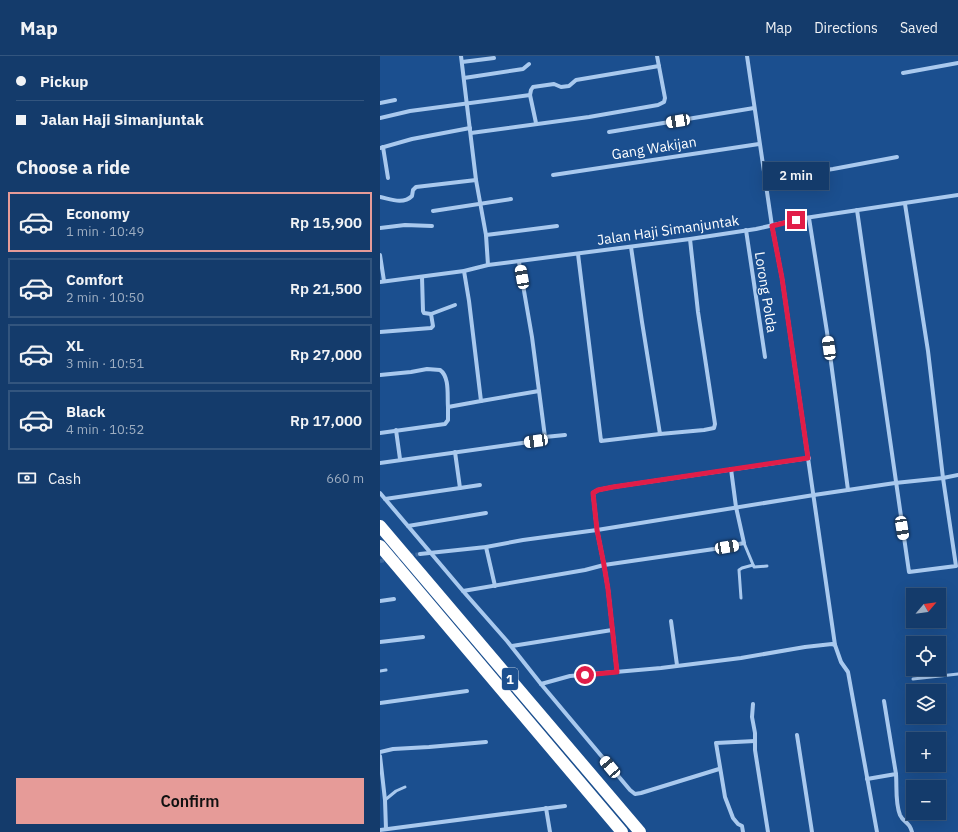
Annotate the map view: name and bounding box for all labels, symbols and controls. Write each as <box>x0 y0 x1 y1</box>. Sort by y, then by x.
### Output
text: Map <box>20 16 58 40</box>
text: Map <box>765 19 792 37</box>
text: Directions <box>814 19 878 37</box>
text: Saved <box>900 19 938 37</box>
text: Pickup <box>40 72 88 91</box>
text: Jalan Haji Simanjuntak <box>40 110 204 129</box>
car <box>665 113 691 129</box>
street label: Gang Wakijan <box>610 132 698 164</box>
text: Choose a ride <box>16 156 130 179</box>
callout: 2 min <box>763 162 829 190</box>
text: 2 min <box>779 167 813 184</box>
icon: car <box>18 204 54 240</box>
text: Economy <box>66 204 130 223</box>
street label: Jalan Haji Simanjuntak <box>596 211 741 249</box>
route end <box>787 211 805 229</box>
text: Rp 15,900 <box>290 213 362 232</box>
text: 1 min · 10:49 <box>66 223 144 240</box>
street label: Lorong Polda <box>751 250 781 334</box>
car <box>514 264 530 290</box>
icon: car <box>18 270 54 306</box>
text: Comfort <box>66 270 123 289</box>
text: Rp 21,500 <box>290 279 362 298</box>
text: 2 min · 10:50 <box>66 289 144 306</box>
car <box>821 335 837 361</box>
icon: car <box>18 336 54 372</box>
text: XL <box>66 336 84 355</box>
text: Rp 27,000 <box>290 345 362 364</box>
text: 3 min · 10:51 <box>66 355 144 372</box>
icon: car <box>18 402 54 438</box>
text: Black <box>66 402 106 421</box>
text: Rp 17,000 <box>290 411 362 430</box>
text: 4 min · 10:52 <box>66 421 144 438</box>
car <box>523 433 549 449</box>
icon: cash <box>16 467 38 489</box>
text: Cash <box>48 469 81 488</box>
text: 660 m <box>326 470 364 487</box>
car <box>894 515 910 541</box>
car <box>714 539 740 555</box>
north arrow <box>906 588 946 628</box>
map controls <box>906 588 946 820</box>
button: locate <box>906 636 946 676</box>
route start <box>576 666 594 684</box>
road number: 1 <box>502 668 518 690</box>
button: layers <box>906 684 946 724</box>
button: + <box>906 732 946 772</box>
car <box>598 754 622 780</box>
button: Confirm <box>16 778 364 824</box>
button: − <box>906 780 946 820</box>

